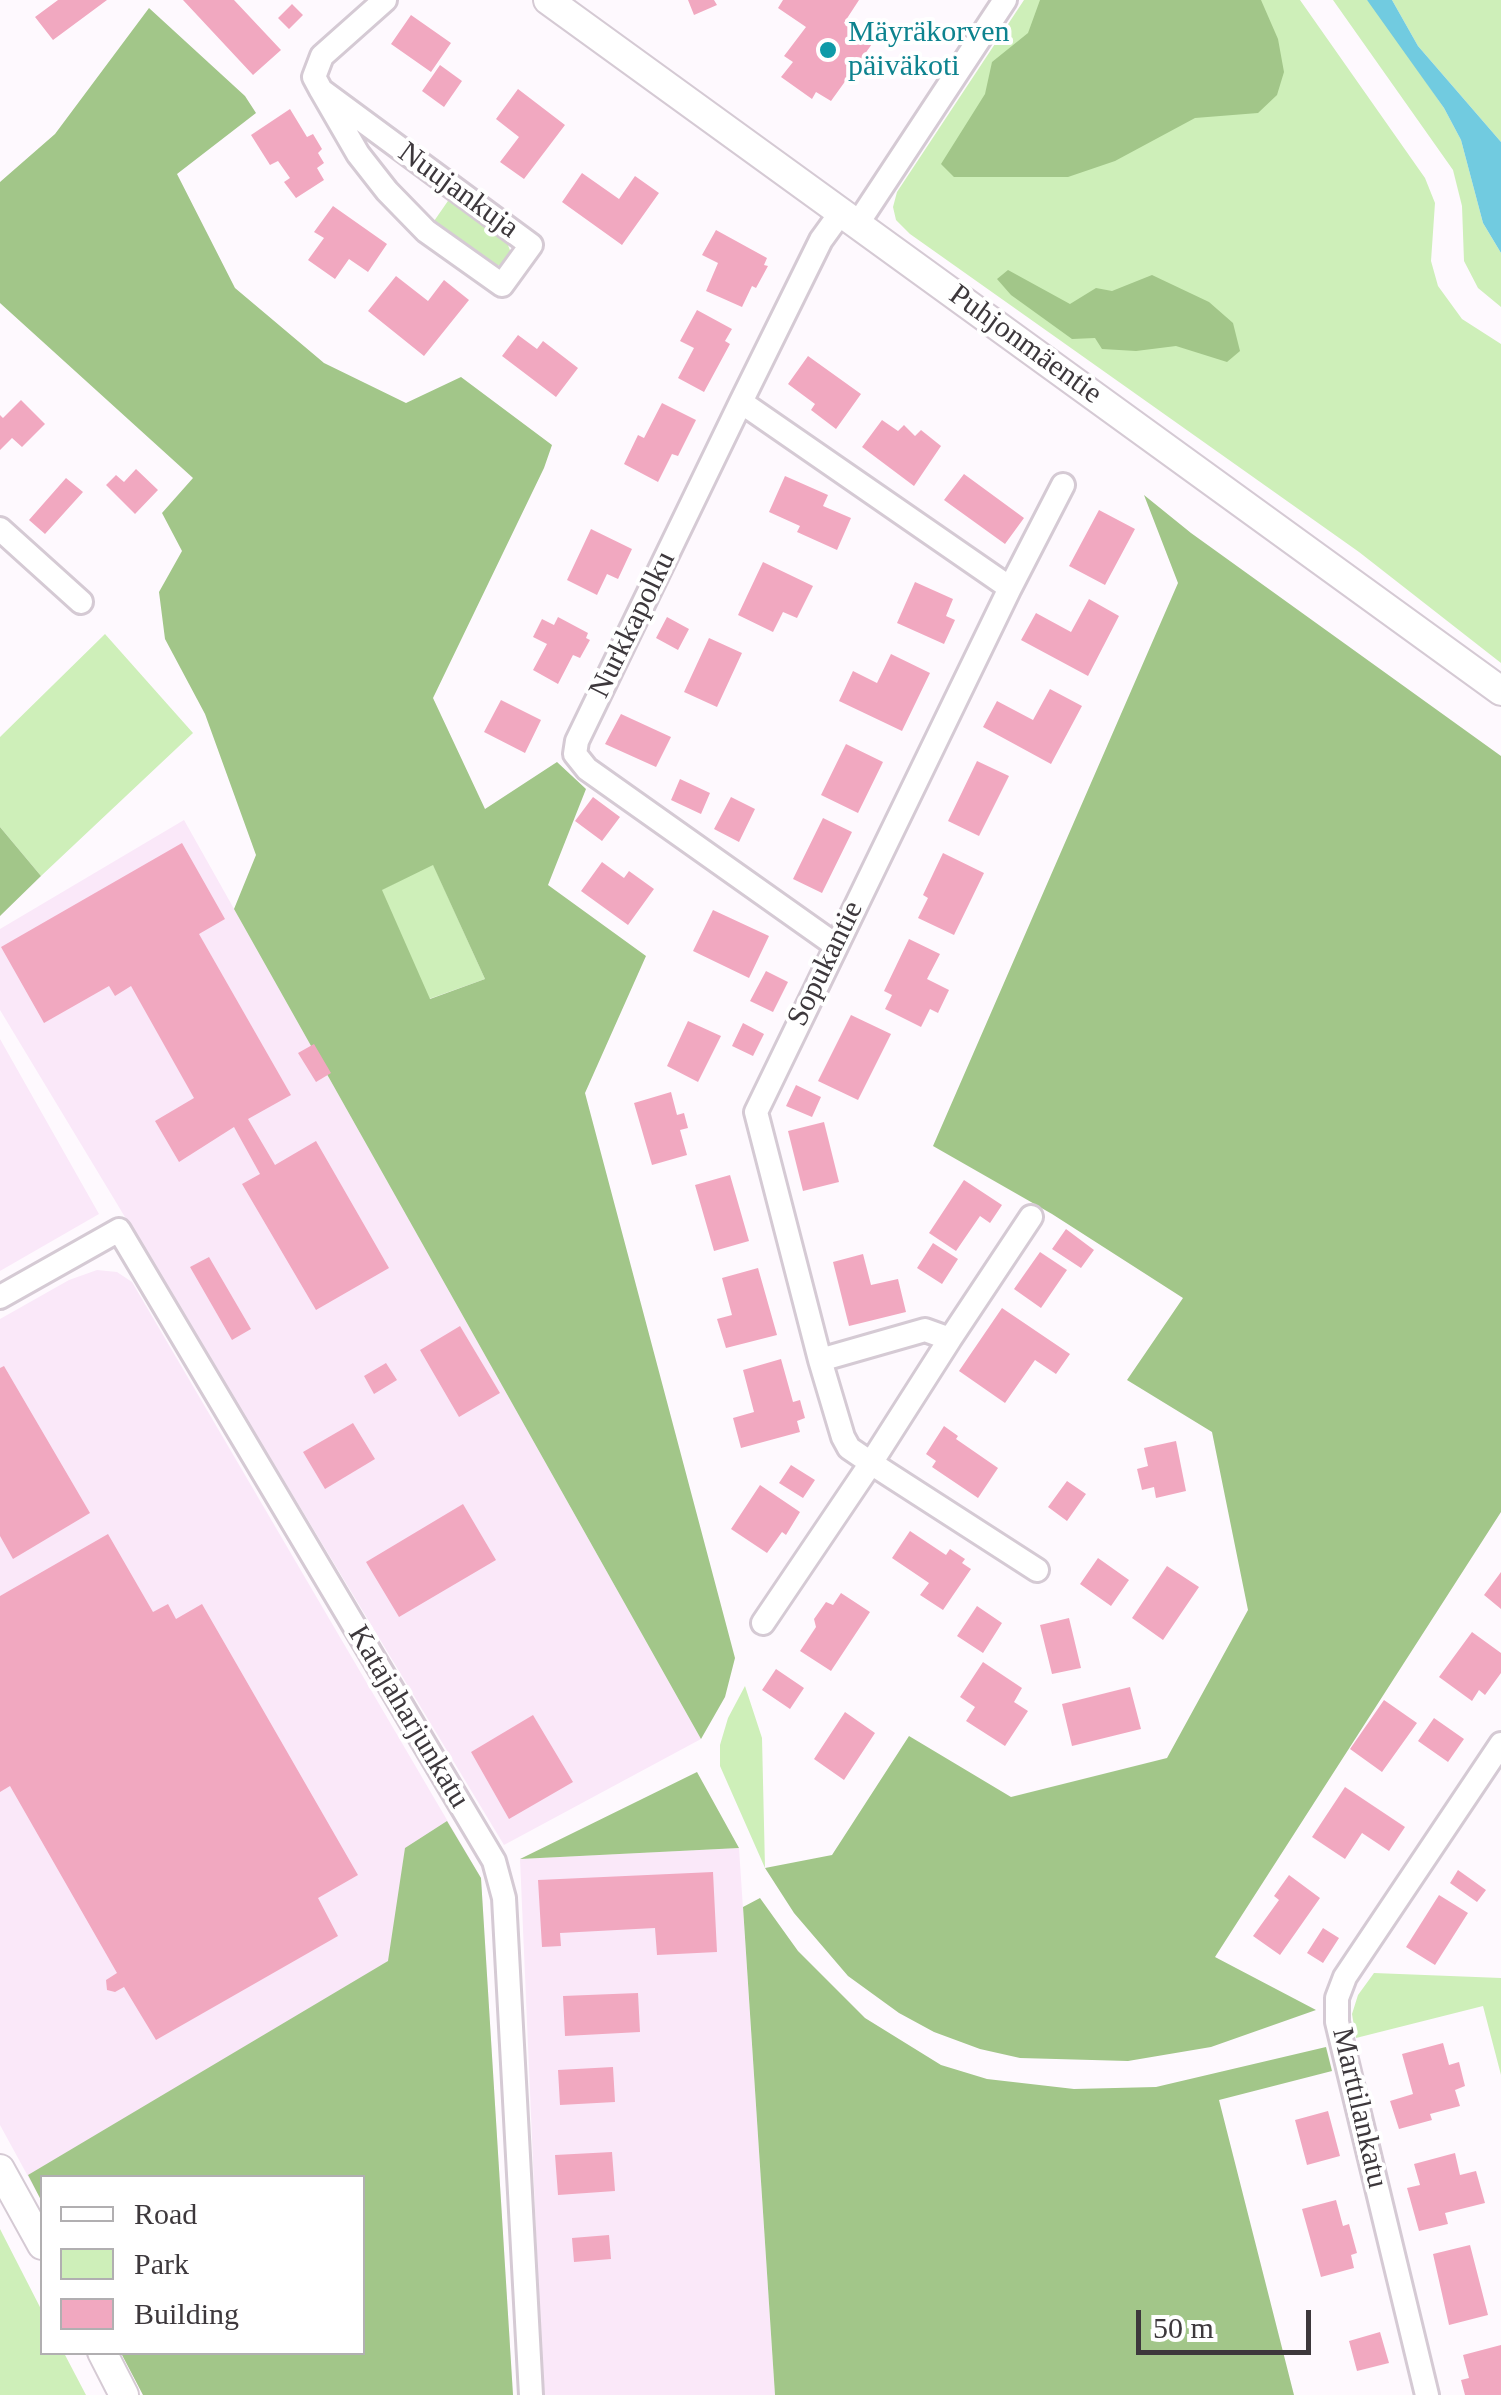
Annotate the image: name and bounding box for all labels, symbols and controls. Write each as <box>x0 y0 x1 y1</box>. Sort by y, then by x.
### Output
place label: Mäyräkorven päiväkoti <box>848 15 1010 86</box>
marker: Mäyräkorven päiväkoti <box>817 39 839 61</box>
street label: Nuujankuja <box>391 135 525 247</box>
street label: Puhjonmäentie <box>942 278 1108 412</box>
street label: Nurkkapolku <box>582 546 684 704</box>
street label: Sopukantie <box>780 895 872 1033</box>
street label: Katajaharjunkatu <box>339 1619 477 1815</box>
street label: Marttilankatu <box>1323 2024 1395 2192</box>
legend <box>40 2175 365 2355</box>
text: Road <box>134 2197 197 2230</box>
text: Park <box>134 2247 189 2280</box>
scale bar <box>1141 2290 1316 2352</box>
text: Building <box>134 2297 239 2330</box>
text: 50 m <box>1153 2311 1214 2344</box>

